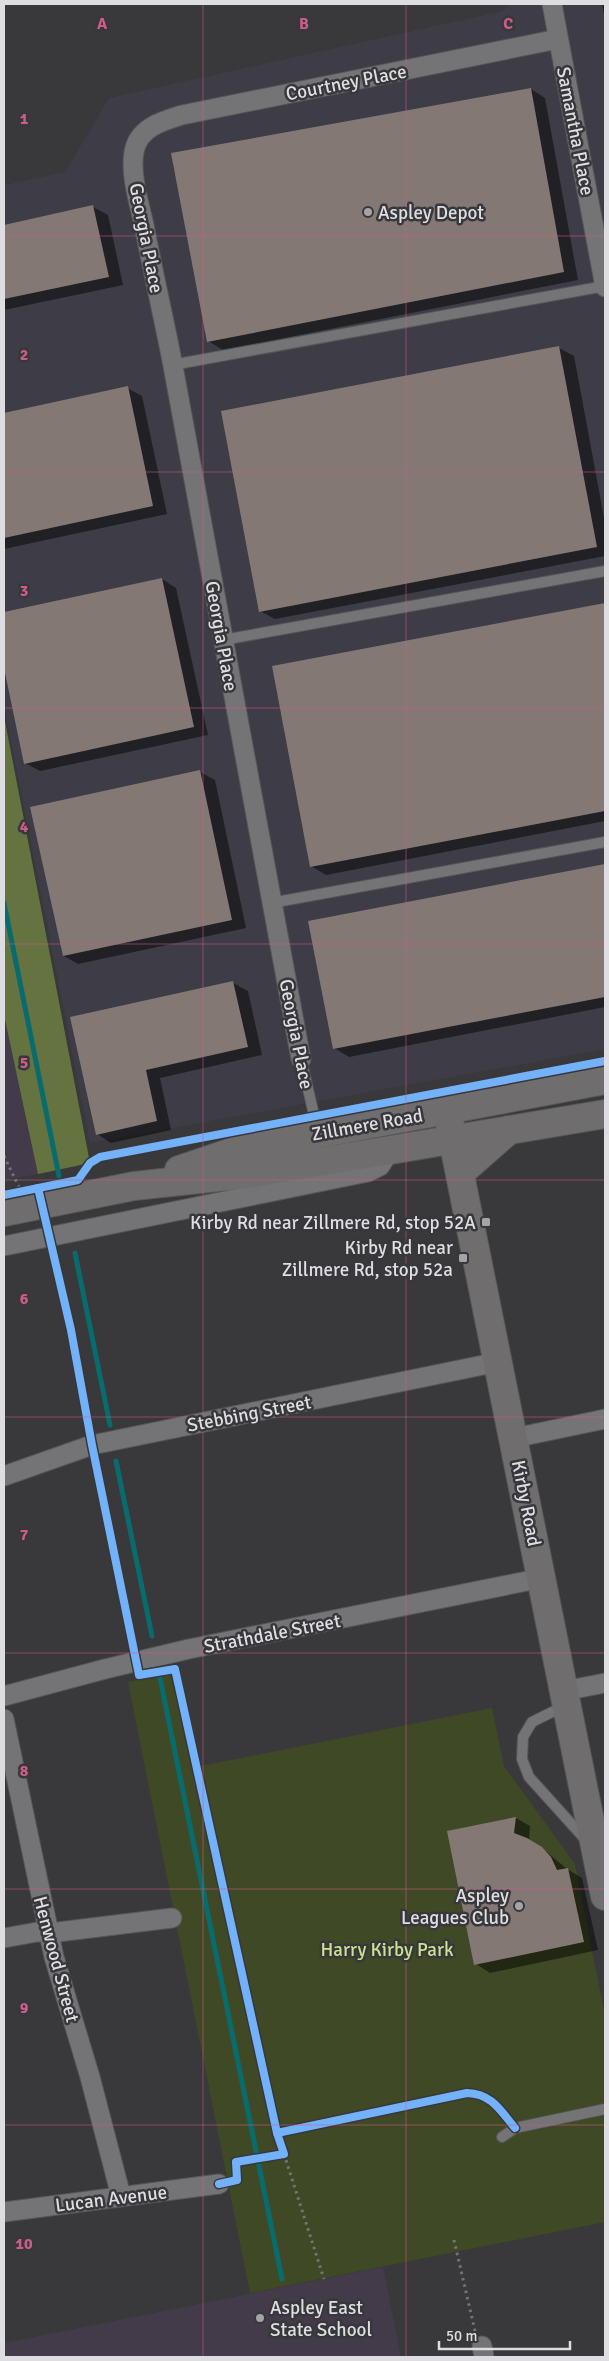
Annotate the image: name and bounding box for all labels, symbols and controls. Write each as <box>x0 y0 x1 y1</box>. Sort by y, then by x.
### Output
text: A <box>97 14 108 34</box>
text: B <box>299 14 309 34</box>
text: C <box>503 14 513 34</box>
street label: Courtney Place <box>284 60 409 106</box>
street label: Samantha Place <box>551 65 599 198</box>
text: 1 <box>20 109 29 129</box>
street label: Georgia Place <box>124 181 168 295</box>
place label: Aspley Depot <box>378 201 484 225</box>
marker: Aspley Depot <box>362 206 374 218</box>
text: 2 <box>20 345 28 365</box>
street label: Georgia Place <box>200 579 243 693</box>
text: 3 <box>20 581 28 601</box>
text: 4 <box>20 817 29 837</box>
street label: Georgia Place <box>274 977 318 1091</box>
text: 5 <box>20 1053 28 1073</box>
street label: Zillmere Road <box>310 1103 425 1147</box>
place label: Kirby Rd near Zillmere Rd, stop 52A <box>190 1211 476 1235</box>
marker: Kirby Rd near Zillmere Rd, stop 52A <box>480 1216 492 1228</box>
place label: Kirby Rd near Zillmere Rd, stop 52a <box>282 1236 453 1282</box>
marker: Kirby Rd near Zillmere Rd, stop 52a <box>457 1252 469 1264</box>
text: 6 <box>20 1289 29 1309</box>
street label: Stebbing Street <box>185 1390 314 1438</box>
street label: Kirby Road <box>506 1458 546 1548</box>
text: 7 <box>20 1525 29 1545</box>
street label: Strathdale Street <box>202 1609 343 1659</box>
text: 8 <box>20 1761 29 1781</box>
place label: Aspley Leagues Club <box>401 1884 509 1930</box>
street label: Henwood Street <box>28 1894 84 2025</box>
marker: Aspley Leagues Club <box>513 1900 525 1912</box>
park label: Harry Kirby Park <box>320 1938 454 1962</box>
text: 9 <box>20 1998 29 2018</box>
street label: Lucan Avenue <box>54 2180 168 2218</box>
text: 10 <box>15 2234 33 2254</box>
place label: Aspley East State School <box>270 2296 372 2342</box>
marker: Aspley East State School <box>254 2312 266 2324</box>
scale bar <box>439 2318 570 2350</box>
text: 50 m <box>446 2327 477 2345</box>

